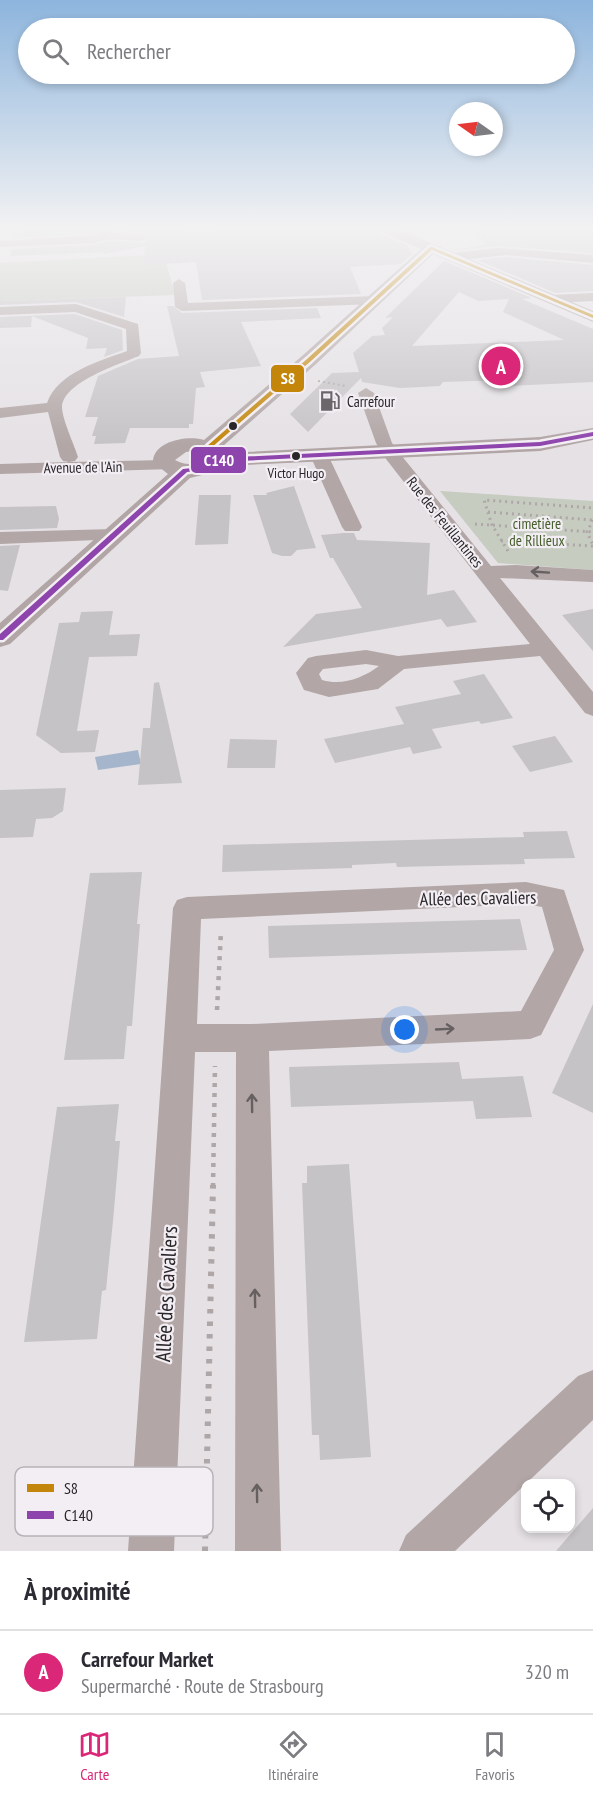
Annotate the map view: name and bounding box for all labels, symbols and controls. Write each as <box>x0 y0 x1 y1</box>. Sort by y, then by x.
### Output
search box <box>18 18 575 84</box>
icon: search <box>39 35 72 68</box>
text: Rechercher <box>87 37 171 65</box>
north arrow <box>449 102 503 156</box>
pin: A <box>482 344 520 388</box>
line badge: S8 <box>270 364 305 393</box>
text: S8 <box>281 368 295 388</box>
fuel station icon: Carrefour <box>318 389 342 413</box>
place label: Carrefour <box>347 392 396 411</box>
unlabelled marker <box>227 420 239 432</box>
line badge: C140 <box>190 446 247 474</box>
text: C140 <box>204 450 234 470</box>
marker: Victor Hugo <box>290 450 302 462</box>
street label: Avenue de l'Ain <box>44 457 122 477</box>
place label: Victor Hugo <box>267 464 324 482</box>
street label: Rue des Feuillantines <box>403 473 487 571</box>
park label: cimetière de Rillieux <box>509 514 565 550</box>
one-way arrow <box>530 567 550 578</box>
street label: Allée des Cavaliers <box>420 885 536 911</box>
your location <box>390 1015 419 1044</box>
one-way arrow <box>434 1024 454 1035</box>
one-way arrow <box>247 1093 258 1113</box>
street label: Allée des Cavaliers <box>149 1225 183 1363</box>
one-way arrow <box>249 1288 261 1308</box>
legend <box>15 1467 213 1536</box>
text: S8 <box>64 1478 78 1498</box>
map controls <box>521 1479 575 1533</box>
button: locate <box>521 1479 575 1533</box>
one-way arrow <box>251 1483 263 1503</box>
text: C140 <box>64 1505 93 1525</box>
text: À proximité <box>24 1574 131 1607</box>
text: Carrefour Market <box>81 1645 214 1673</box>
text: A <box>38 1659 49 1685</box>
text: 320 m <box>525 1659 569 1685</box>
text: Supermarché · Route de Strasbourg <box>81 1673 324 1699</box>
tab: Carte <box>78 1728 111 1784</box>
tab: Itinéraire <box>268 1728 319 1784</box>
tab: Favoris <box>475 1728 515 1784</box>

